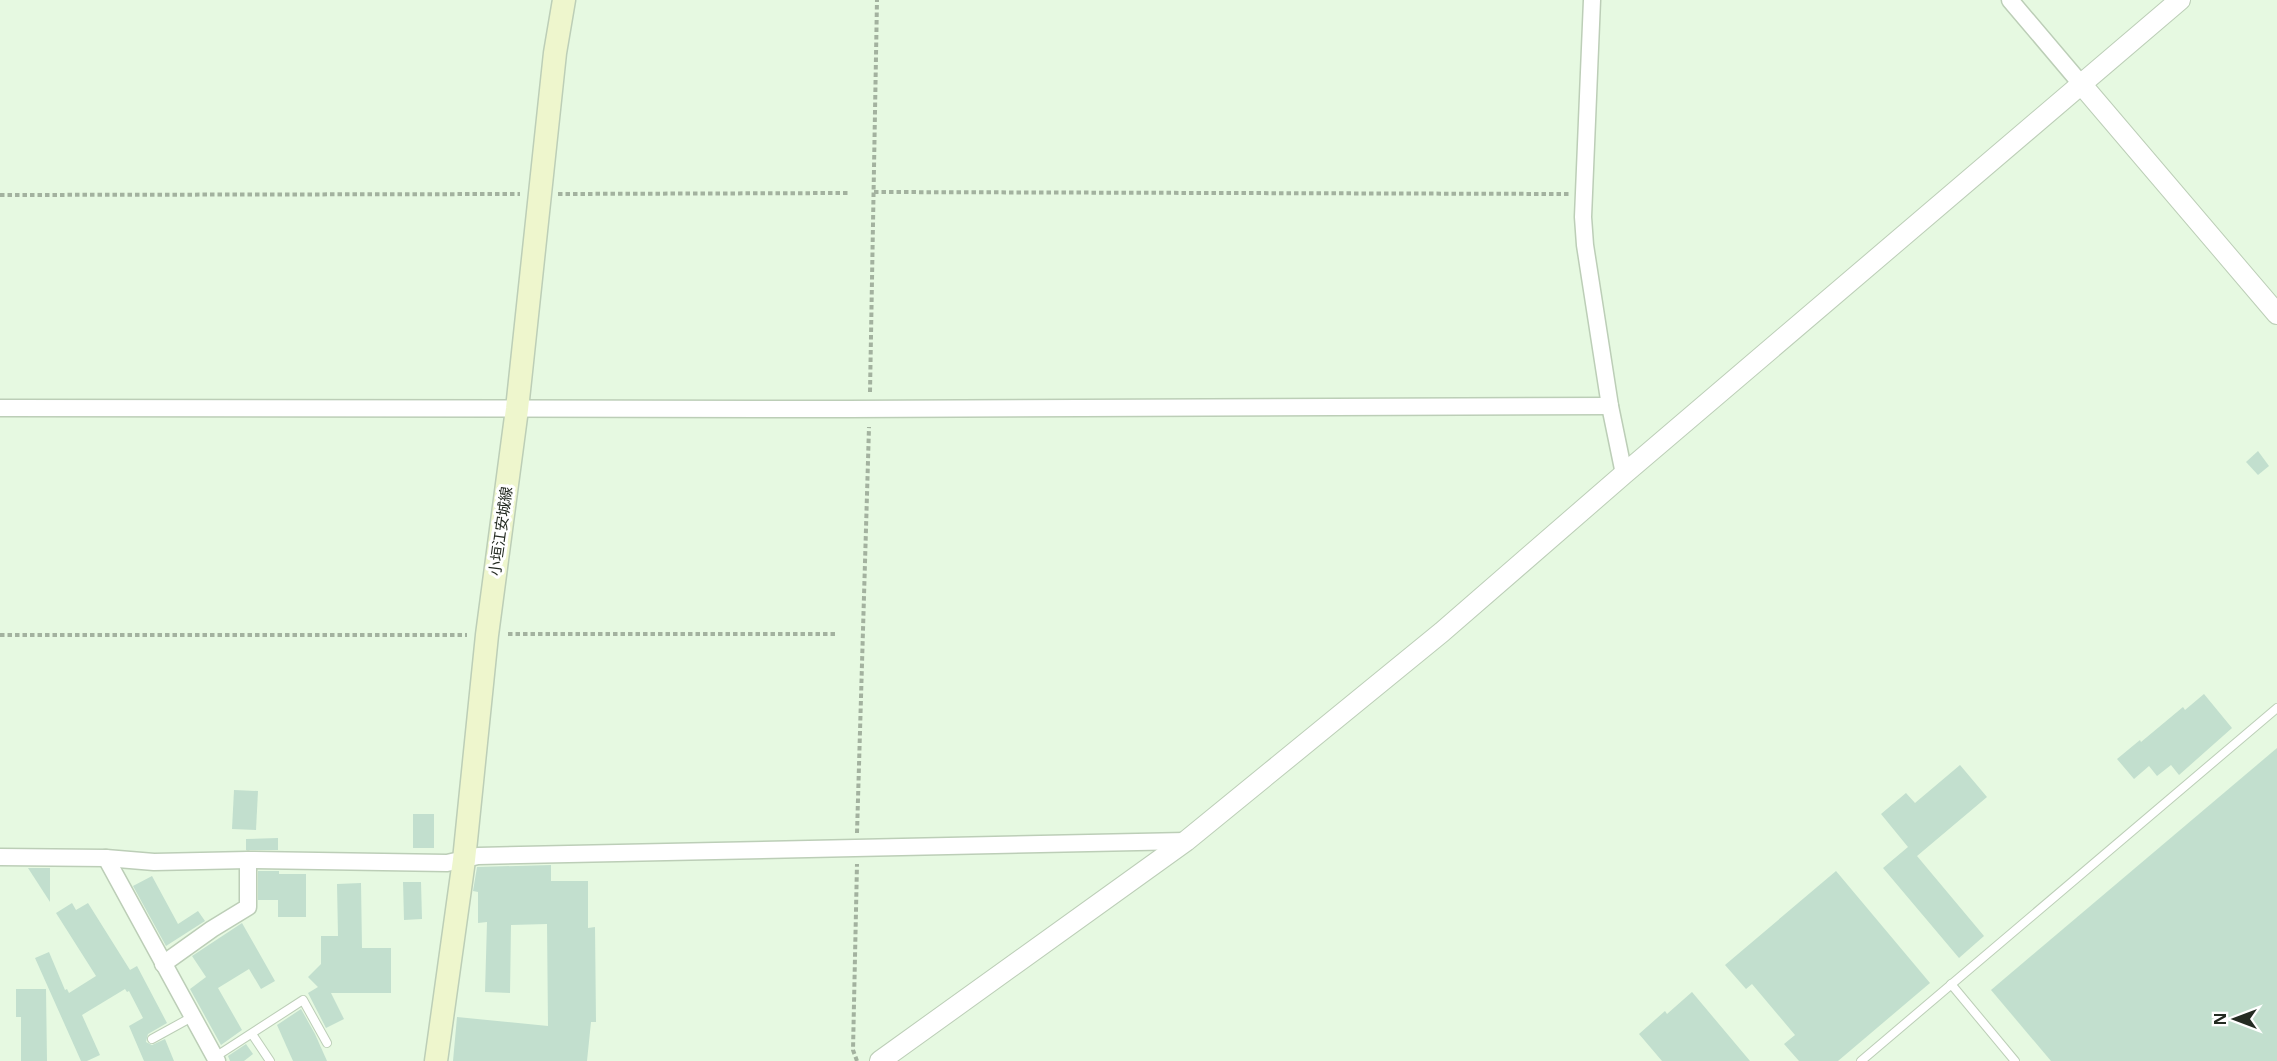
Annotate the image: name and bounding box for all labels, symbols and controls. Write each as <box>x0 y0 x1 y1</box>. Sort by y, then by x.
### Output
street label: 小垣江安城線 <box>484 485 516 577</box>
north arrow <box>2205 989 2265 1049</box>
text: N <box>2209 1012 2231 1026</box>

